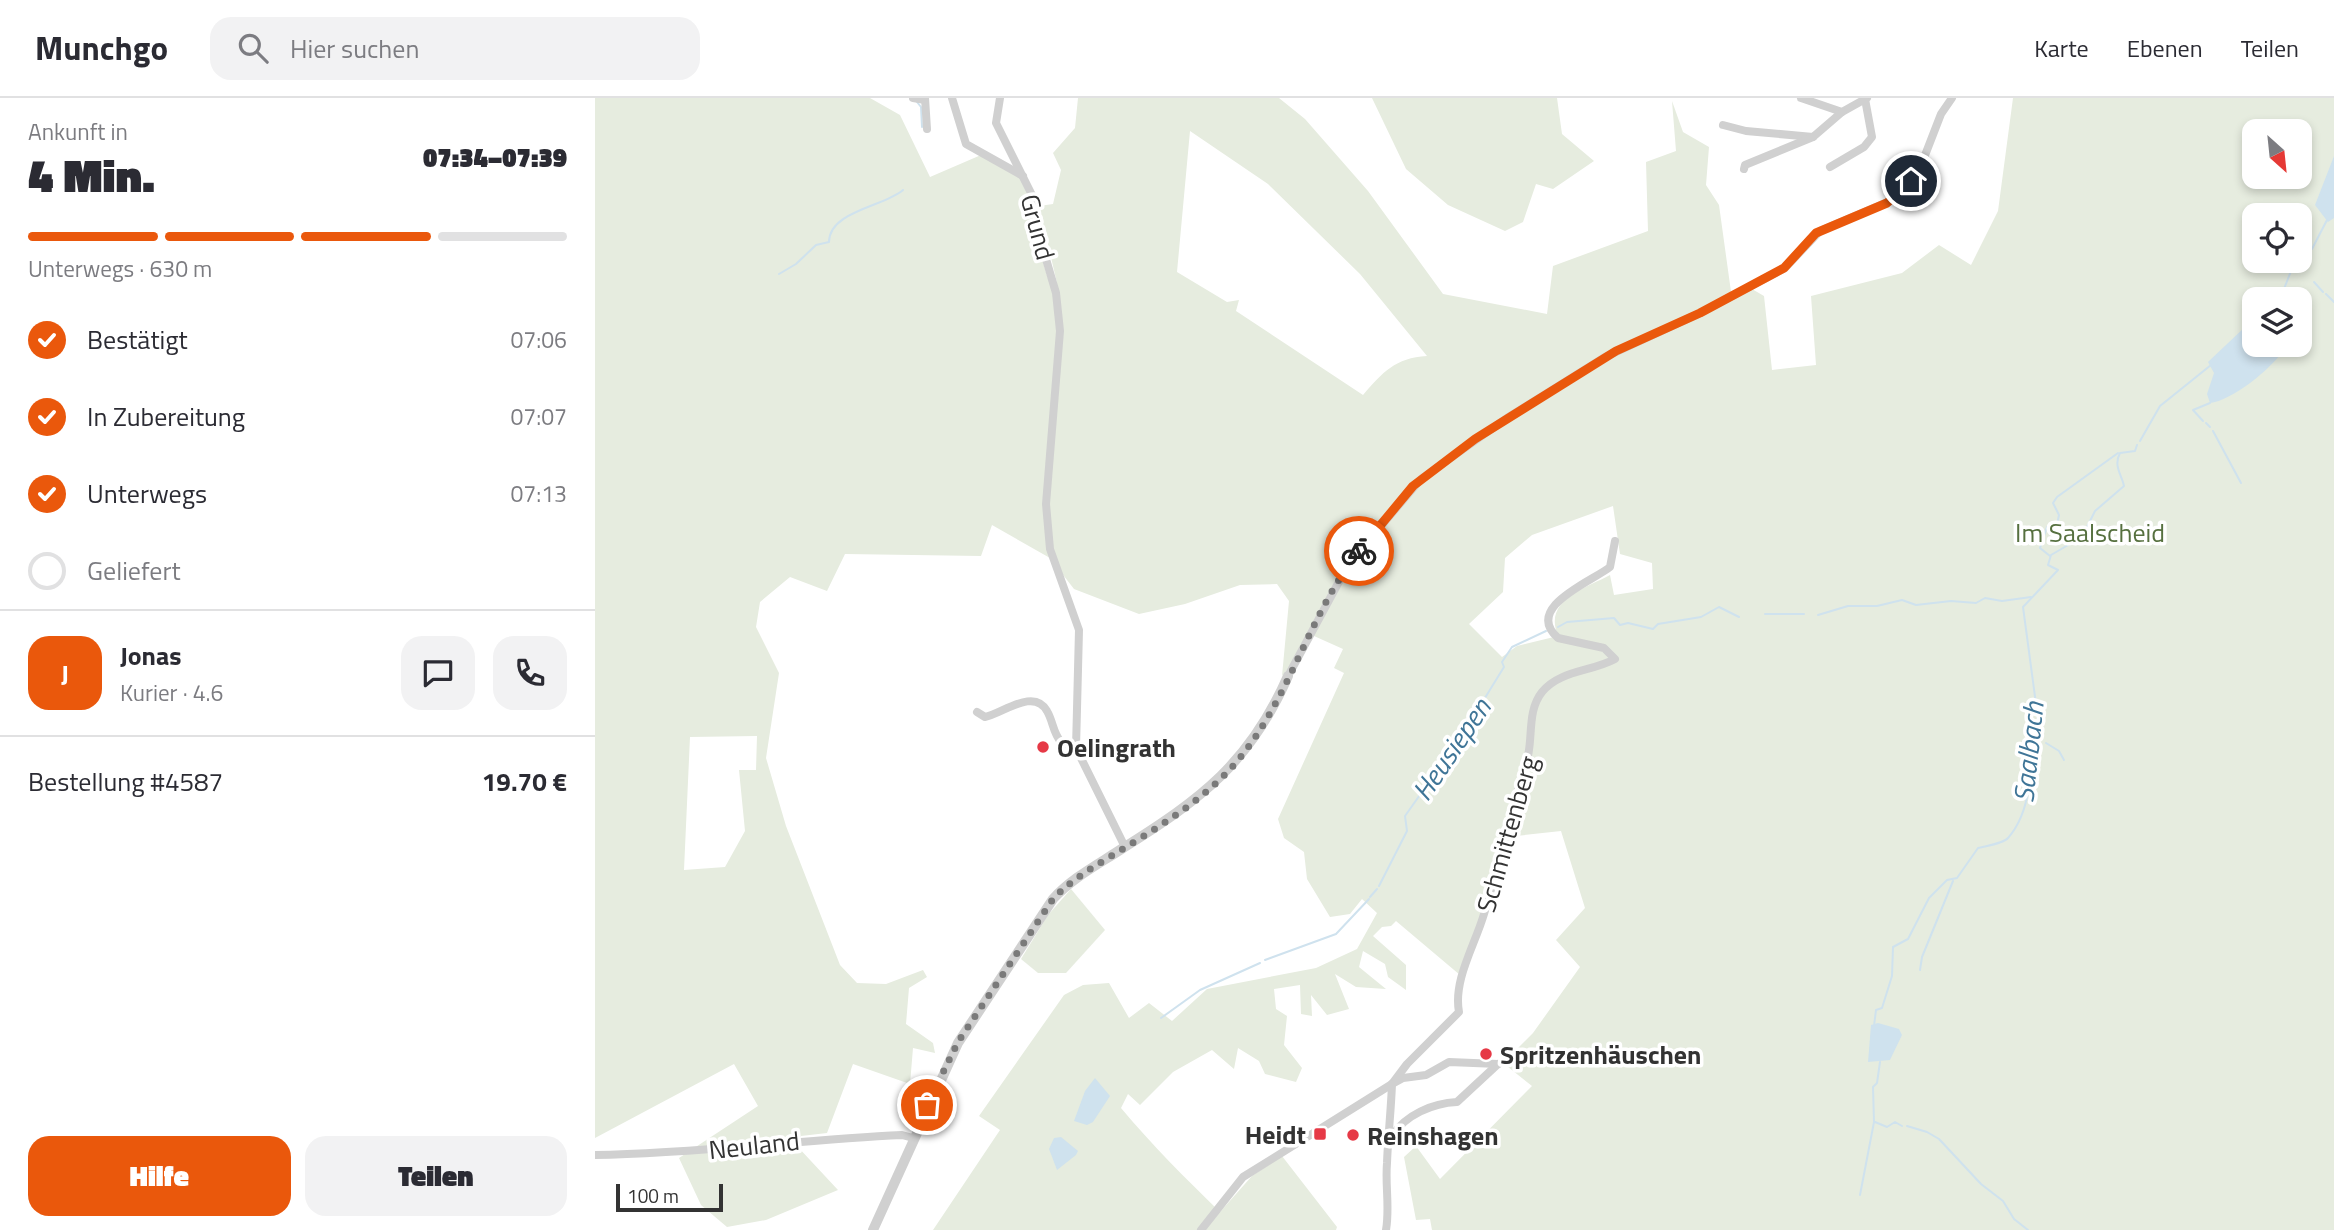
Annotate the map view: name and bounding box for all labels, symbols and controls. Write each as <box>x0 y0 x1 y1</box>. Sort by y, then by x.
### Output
search box <box>210 17 700 80</box>
text: Munchgo <box>35 23 168 73</box>
icon: search <box>234 29 272 67</box>
text: Hier suchen <box>290 29 419 68</box>
text: Karte <box>2034 30 2089 66</box>
text: Ebenen <box>2127 30 2203 66</box>
text: Teilen <box>2241 30 2299 66</box>
text: Ankunft in <box>28 114 128 149</box>
north arrow <box>2242 119 2312 189</box>
map controls <box>2242 119 2312 357</box>
text: 07:34–07:39 <box>423 138 567 177</box>
text: 4 Min. <box>28 140 155 210</box>
pin <box>1881 151 1941 211</box>
icon: home <box>1892 162 1930 200</box>
street label: Grund <box>1011 190 1065 264</box>
button: locate <box>2242 203 2312 273</box>
text: Unterwegs · 630 m <box>28 251 212 286</box>
button: layers <box>2242 287 2312 357</box>
text: Bestätigt <box>87 320 188 359</box>
icon: check <box>28 321 66 359</box>
text: 07:06 <box>510 322 567 357</box>
text: In Zubereitung <box>87 397 245 436</box>
icon: check <box>28 398 66 436</box>
text: 07:07 <box>510 399 567 434</box>
text: Unterwegs <box>87 474 207 513</box>
icon: check <box>28 475 66 513</box>
text: 07:13 <box>510 476 567 511</box>
park label: Im Saalscheid <box>2015 513 2165 552</box>
courier <box>1324 516 1394 586</box>
icon: bike <box>1340 532 1378 570</box>
text: Geliefert <box>87 551 181 590</box>
text: Jonas <box>120 636 182 675</box>
button: chat <box>401 636 475 710</box>
button: phone <box>493 636 567 710</box>
text: J <box>61 654 69 693</box>
text: Kurier · 4.6 <box>120 675 223 710</box>
water label: Heusiepen <box>1401 688 1502 809</box>
water label: Saalbach <box>2001 698 2055 805</box>
place label: Oelingrath <box>1057 728 1176 767</box>
marker: Oelingrath <box>1035 739 1051 755</box>
street label: Schmittenberg <box>1466 751 1548 917</box>
text: Bestellung #4587 <box>28 762 223 801</box>
text: 19.70 € <box>482 762 567 801</box>
place label: Spritzenhäuschen <box>1500 1035 1702 1074</box>
marker: Spritzenhäuschen <box>1478 1046 1494 1062</box>
pin <box>897 1075 957 1135</box>
icon: bag <box>908 1086 946 1124</box>
place label: Heidt <box>1245 1115 1306 1154</box>
place label: Reinshagen <box>1367 1116 1499 1155</box>
street label: Neuland <box>707 1121 801 1169</box>
marker: Heidt <box>1312 1126 1328 1142</box>
marker: Reinshagen <box>1345 1127 1361 1143</box>
button: Hilfe <box>28 1136 291 1216</box>
button: Teilen <box>305 1136 567 1216</box>
scale bar <box>616 1181 723 1213</box>
text: 100 m <box>627 1181 679 1210</box>

